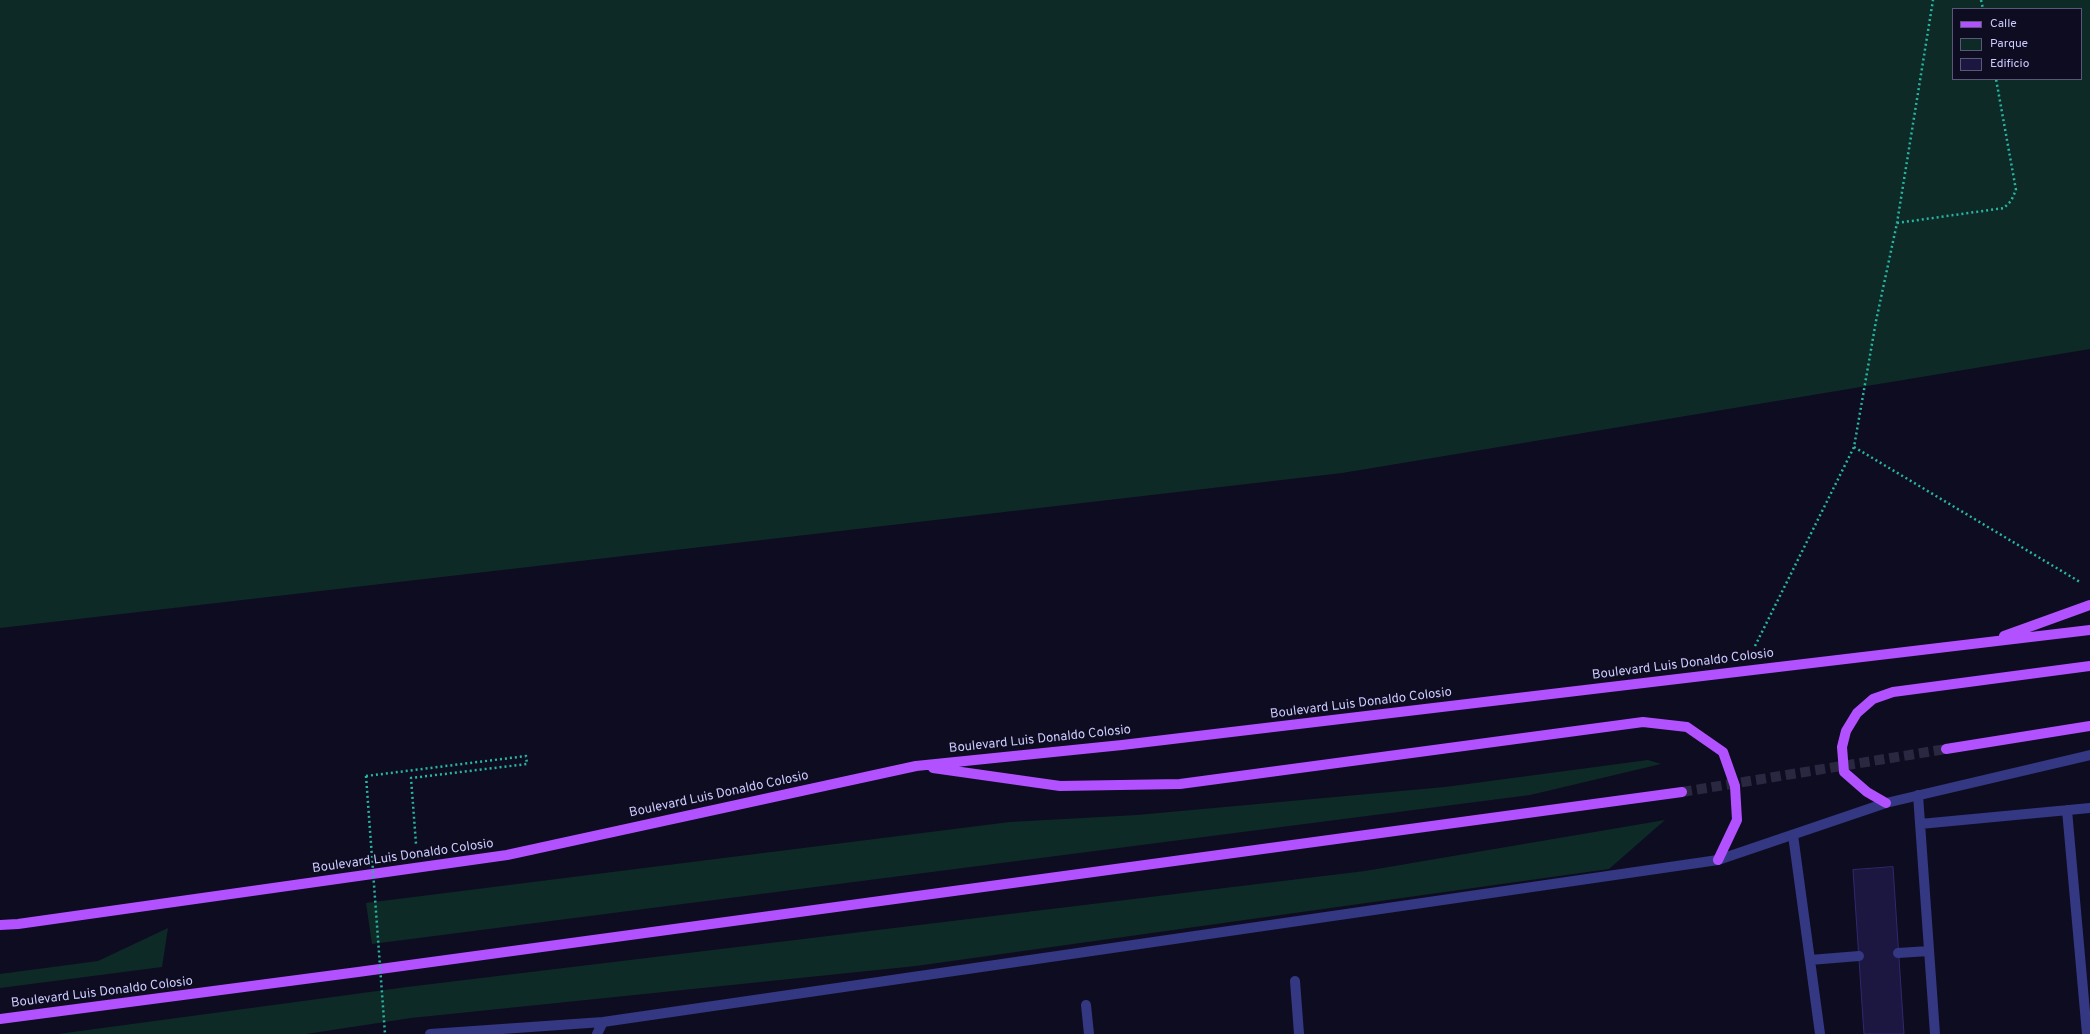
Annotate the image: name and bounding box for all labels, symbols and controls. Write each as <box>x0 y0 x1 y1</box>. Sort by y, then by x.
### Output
legend <box>1952 8 2082 80</box>
text: Calle <box>1990 16 2017 32</box>
text: Parque <box>1990 36 2028 52</box>
text: Edificio <box>1990 56 2029 72</box>
street label: Boulevard Luis Donaldo Colosio <box>1591 646 1775 684</box>
street label: Boulevard Luis Donaldo Colosio <box>1269 685 1453 723</box>
street label: Boulevard Luis Donaldo Colosio <box>948 723 1132 757</box>
street label: Boulevard Luis Donaldo Colosio <box>628 768 810 822</box>
street label: Boulevard Luis Donaldo Colosio <box>311 837 495 877</box>
street label: Boulevard Luis Donaldo Colosio <box>10 974 194 1012</box>

